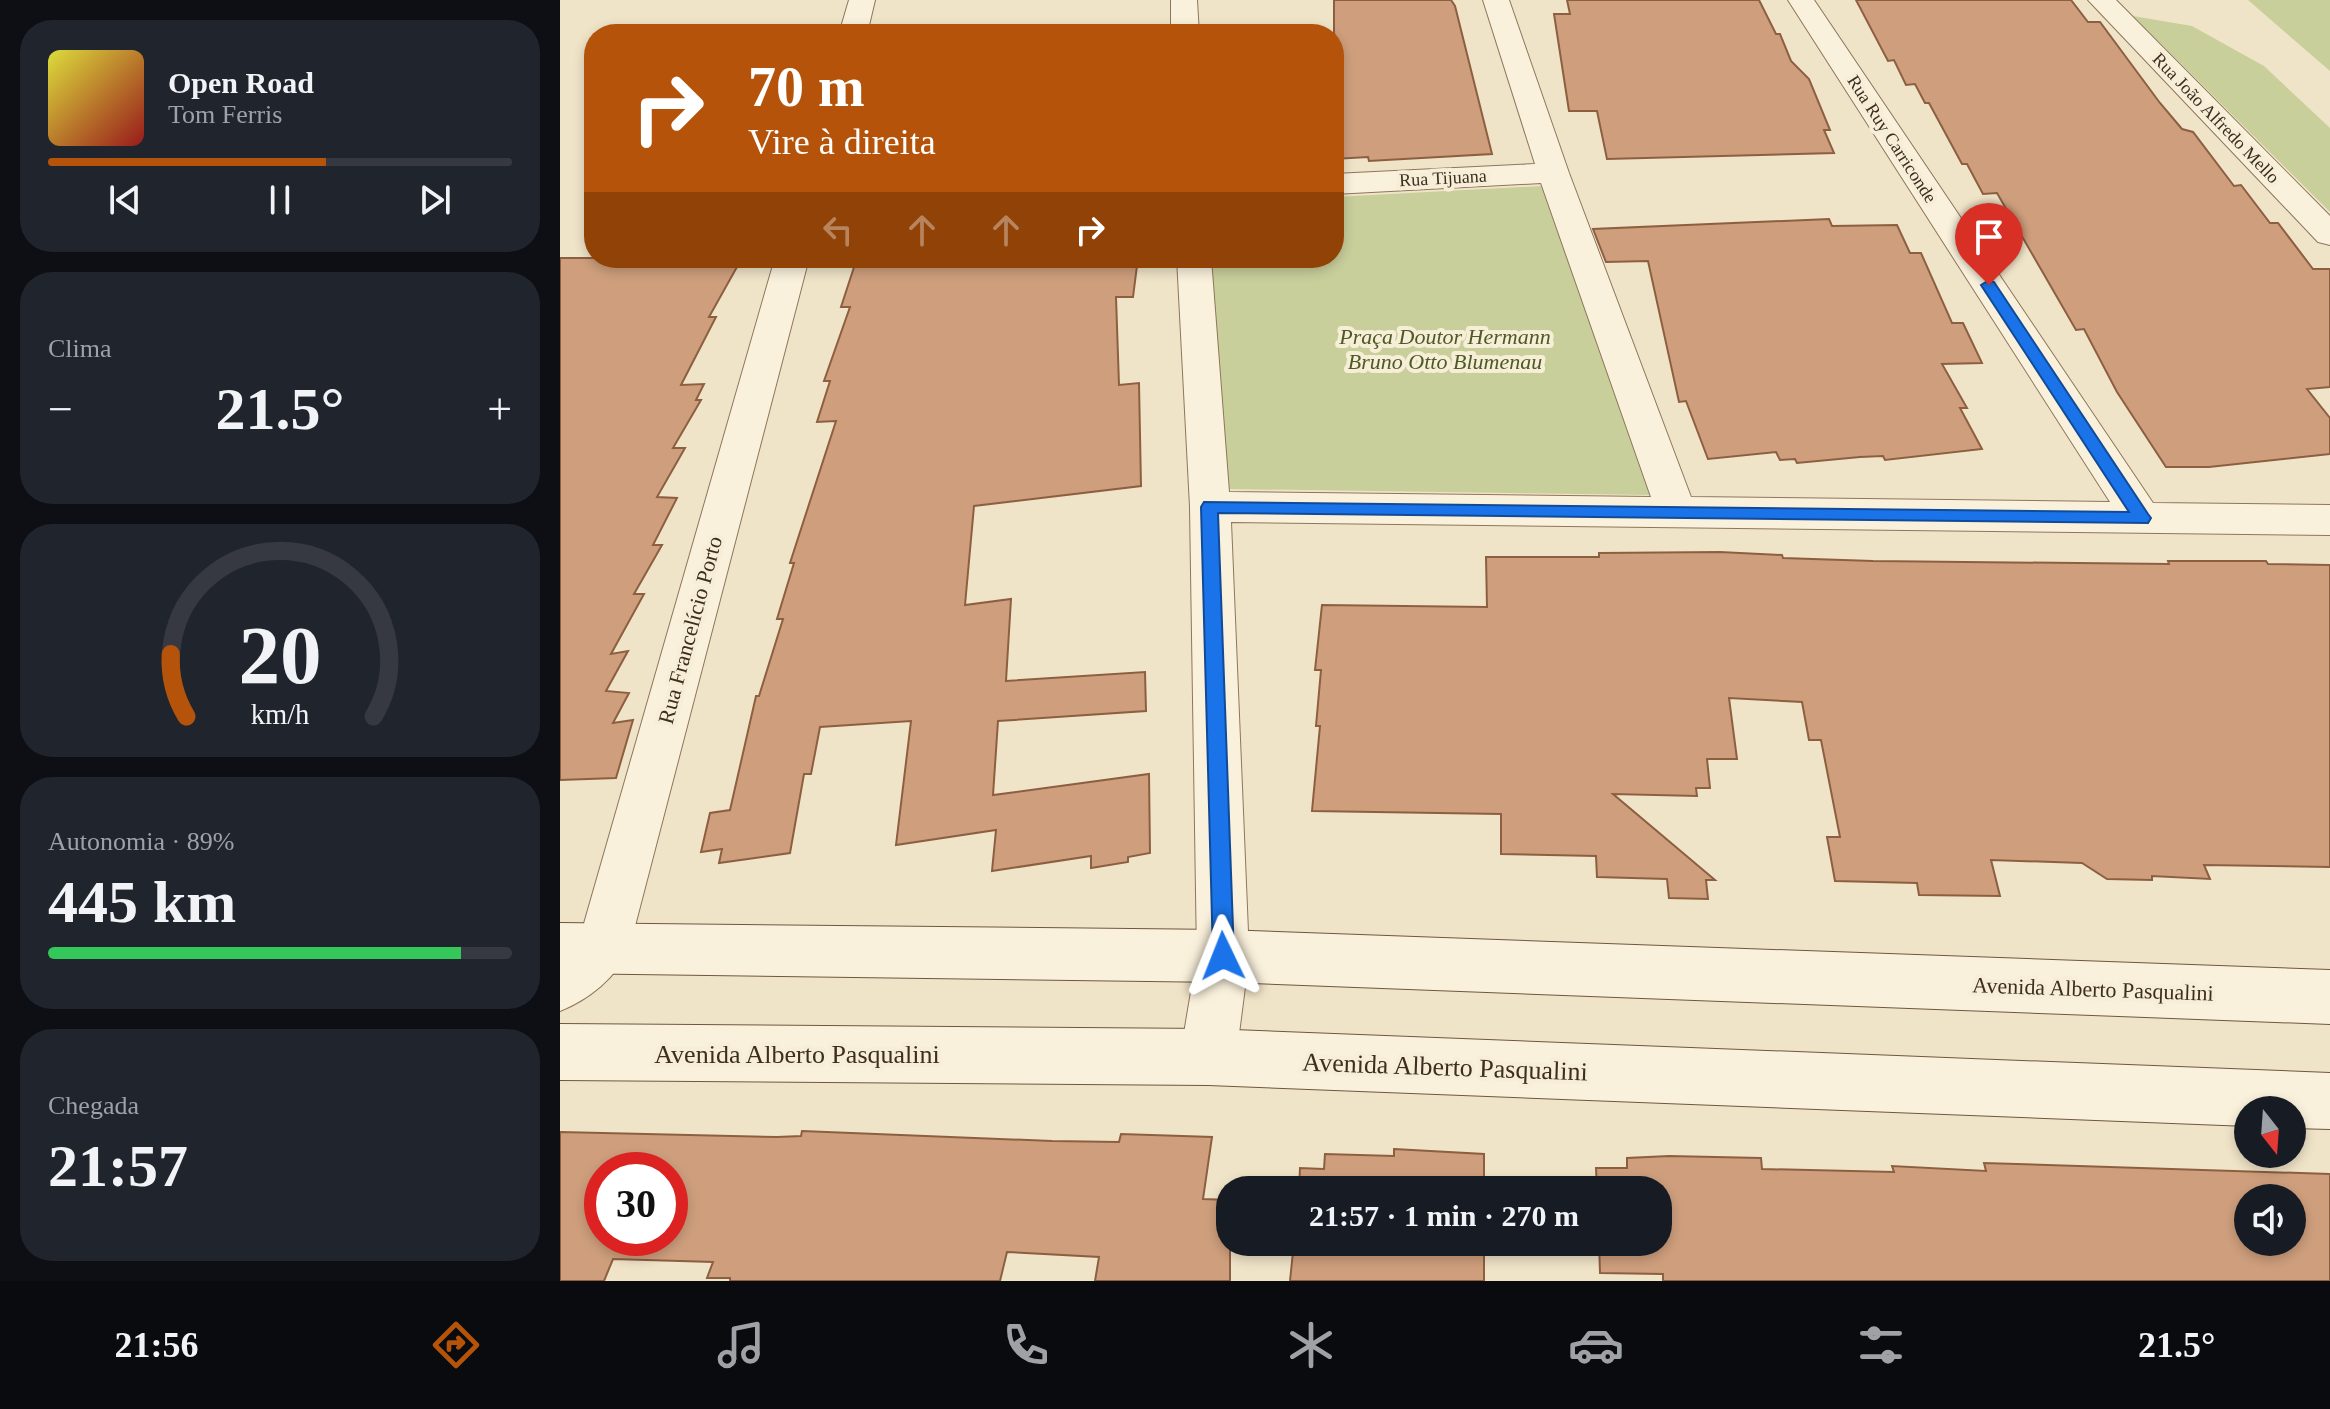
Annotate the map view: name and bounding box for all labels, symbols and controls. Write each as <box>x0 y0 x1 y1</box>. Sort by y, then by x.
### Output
street label: Rua João Alfredo Mello <box>2149 49 2283 187</box>
icon: right <box>616 56 720 160</box>
text: 70 m <box>748 56 865 118</box>
text: Open Road <box>168 66 314 99</box>
street label: Rua Ruy Carriconde <box>1843 72 1941 206</box>
text: Tom Ferris <box>168 100 282 129</box>
text: Vire à direita <box>748 122 936 162</box>
street label: Rua Tijuana <box>1399 166 1487 190</box>
icon: previous <box>103 178 147 222</box>
icon: pause <box>258 178 302 222</box>
icon: next <box>413 178 457 222</box>
pin <box>1955 203 2023 285</box>
icon: left <box>816 208 860 252</box>
icon: ahead <box>900 208 944 252</box>
icon: ahead <box>984 208 1028 252</box>
icon: right <box>1068 208 1112 252</box>
icon: arrive <box>1967 215 2011 259</box>
park label: Praça Doutor Hermann Bruno Otto Blumenau <box>1338 324 1551 374</box>
text: Clima <box>48 334 112 363</box>
text: 21.5° <box>216 376 345 442</box>
text: − <box>48 385 73 434</box>
text: + <box>487 385 512 434</box>
street label: Rua Francelício Porto <box>653 534 727 726</box>
text: 20 <box>238 608 322 700</box>
text: km/h <box>251 699 309 730</box>
text: Autonomia · 89% <box>48 827 234 856</box>
text: 445 km <box>48 869 236 935</box>
position arrow <box>1181 914 1265 998</box>
street label: Avenida Alberto Pasqualini <box>1972 972 2214 1006</box>
street label: Avenida Alberto Pasqualini <box>654 1040 940 1069</box>
street label: Avenida Alberto Pasqualini <box>1302 1048 1588 1086</box>
text: Chegada <box>48 1091 139 1120</box>
north arrow <box>2234 1096 2306 1168</box>
map controls <box>2234 1096 2306 1256</box>
text: 21:57 <box>48 1133 188 1199</box>
speed limit sign: 30 <box>584 1152 688 1256</box>
button: sound <box>2234 1184 2306 1256</box>
text: 21:57 · 1 min · 270 m <box>1309 1199 1579 1232</box>
icon: directions <box>428 1317 484 1373</box>
icon: music <box>713 1317 769 1373</box>
icon: phone <box>998 1317 1054 1373</box>
icon: climate <box>1283 1317 1339 1373</box>
icon: car <box>1568 1317 1624 1373</box>
icon: filters <box>1853 1317 1909 1373</box>
text: 21:56 <box>115 1325 199 1365</box>
text: 21.5° <box>2138 1325 2215 1365</box>

